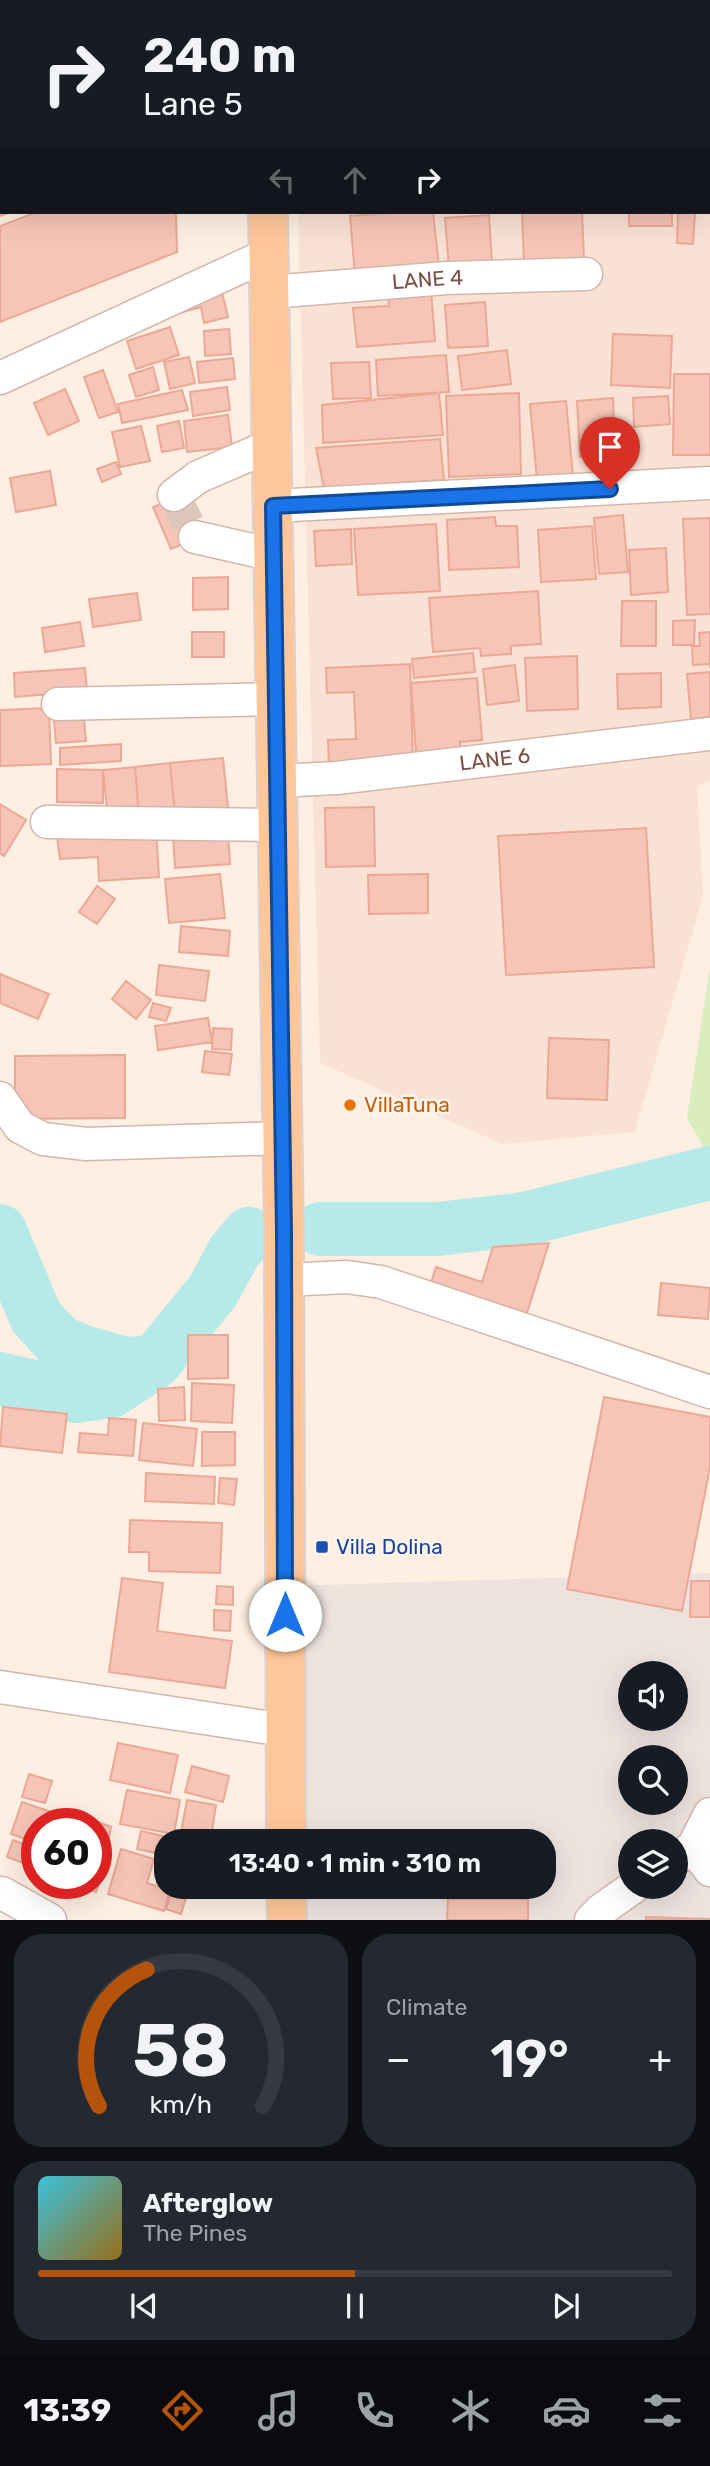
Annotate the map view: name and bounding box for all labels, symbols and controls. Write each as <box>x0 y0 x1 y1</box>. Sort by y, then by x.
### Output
text: 240 m <box>143 26 297 84</box>
icon: right <box>28 28 119 119</box>
text: Lane 5 <box>143 85 243 123</box>
icon: left <box>263 161 301 199</box>
icon: ahead <box>336 161 374 199</box>
icon: right <box>409 161 447 199</box>
street label: LANE 4 <box>391 265 464 294</box>
pin <box>580 417 640 489</box>
icon: arrive <box>591 428 629 466</box>
street label: LANE 6 <box>458 742 532 775</box>
place label: VillaTuna <box>364 1092 450 1117</box>
marker: VillaTuna <box>342 1097 358 1113</box>
place label: Villa Dolina <box>336 1534 443 1559</box>
marker: Villa Dolina <box>314 1539 330 1555</box>
position arrow <box>248 1578 322 1652</box>
map controls <box>618 1661 688 1899</box>
button: sound <box>618 1661 688 1731</box>
button: search <box>618 1745 688 1815</box>
speed limit sign: 60 <box>21 1808 112 1899</box>
button: layers <box>618 1829 688 1899</box>
text: 13:40 · 1 min · 310 m <box>229 1848 481 1879</box>
text: Climate <box>386 1993 467 2021</box>
text: 58 <box>133 2009 229 2095</box>
text: 19° <box>490 2028 569 2090</box>
text: − <box>386 2036 411 2082</box>
text: + <box>648 2036 672 2082</box>
text: km/h <box>150 2090 212 2119</box>
text: Afterglow <box>143 2188 273 2219</box>
text: The Pines <box>143 2219 247 2247</box>
icon: previous <box>125 2287 163 2325</box>
icon: pause <box>336 2287 374 2325</box>
icon: next <box>547 2287 585 2325</box>
icon: directions <box>158 2386 207 2435</box>
icon: music <box>254 2386 303 2435</box>
icon: phone <box>350 2386 399 2435</box>
icon: climate <box>446 2386 495 2435</box>
icon: car <box>542 2386 591 2435</box>
icon: filters <box>638 2386 687 2435</box>
text: 13:39 <box>23 2391 111 2429</box>

